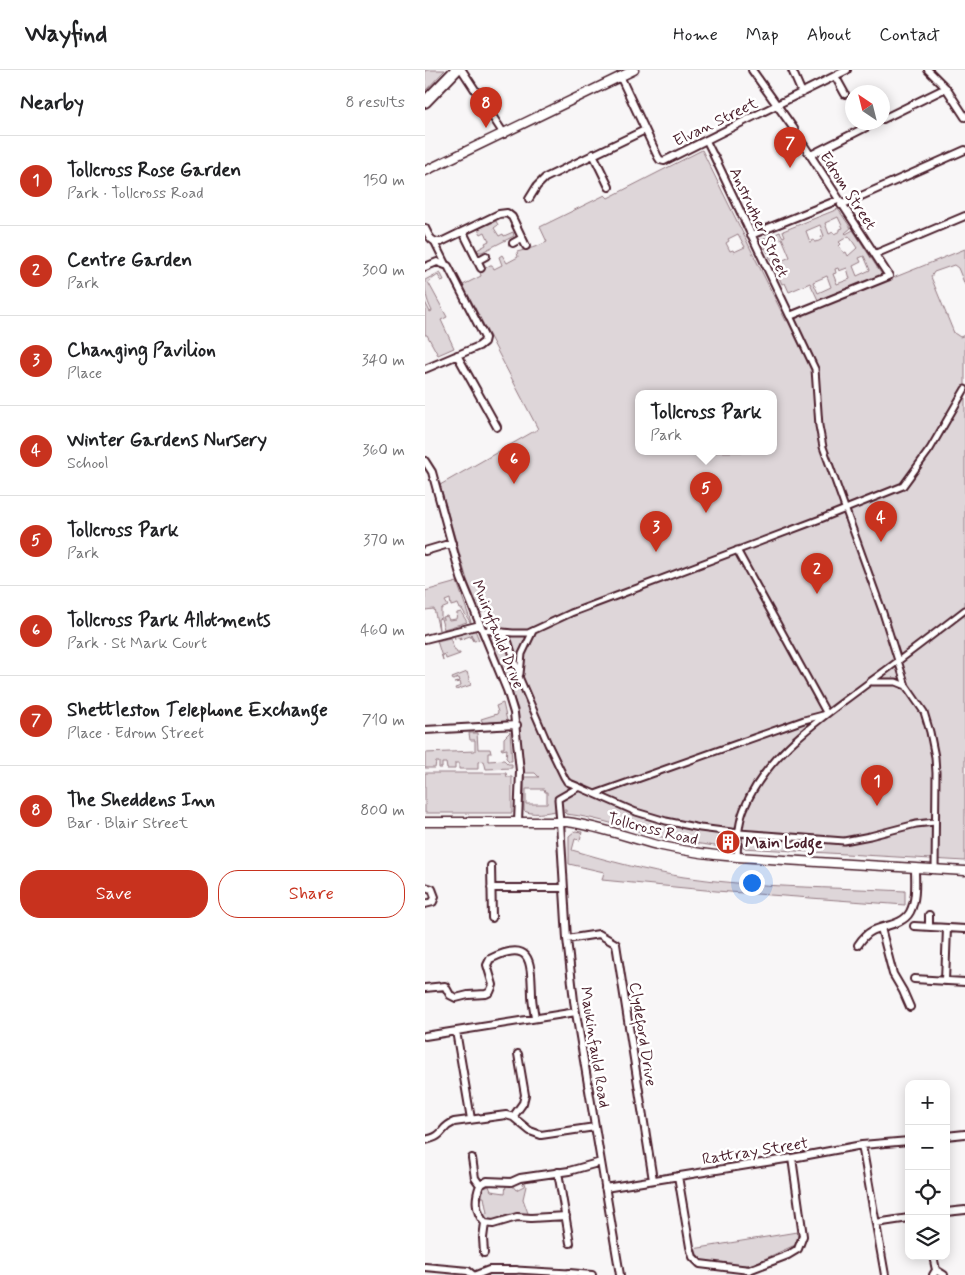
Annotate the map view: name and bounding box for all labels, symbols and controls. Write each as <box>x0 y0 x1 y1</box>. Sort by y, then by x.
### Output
text: Wayfind <box>25 19 107 50</box>
text: Home <box>673 23 718 47</box>
text: Map <box>746 23 779 47</box>
text: About <box>807 23 851 47</box>
text: Contact <box>879 23 940 47</box>
north arrow <box>845 85 890 130</box>
pin: 8 <box>470 87 502 128</box>
text: Nearby <box>20 89 84 117</box>
text: 8 results <box>345 92 405 113</box>
street label: Elvan Street <box>670 93 762 152</box>
pin: 7 <box>774 127 806 168</box>
street label: Edrom Street <box>815 148 881 234</box>
text: Tollcross Rose Garden <box>67 158 241 183</box>
street label: Anstruther Street <box>724 164 793 281</box>
text: 1 <box>32 170 40 191</box>
text: 150 m <box>363 170 405 191</box>
text: Park · Tollcross Road <box>67 183 204 204</box>
text: Centre Garden <box>67 248 192 273</box>
text: 2 <box>32 260 40 281</box>
text: 300 m <box>362 260 405 281</box>
text: Park <box>67 273 99 294</box>
text: Changing Pavilion <box>67 338 216 363</box>
text: 3 <box>32 350 40 371</box>
text: 340 m <box>361 350 405 371</box>
text: Place <box>67 363 102 384</box>
popup <box>635 390 777 455</box>
text: Tollcross Park <box>650 400 762 425</box>
text: Park <box>650 425 682 446</box>
text: Winter Gardens Nursery <box>67 428 267 453</box>
text: 4 <box>31 440 41 461</box>
text: 360 m <box>362 440 405 461</box>
pin: 6 <box>498 443 530 484</box>
text: School <box>67 453 108 474</box>
pin: 5 <box>690 472 722 513</box>
pin: 4 <box>865 501 897 542</box>
pin: 3 <box>640 511 672 552</box>
text: Tollcross Park <box>67 518 179 543</box>
text: 5 <box>31 530 41 551</box>
text: 370 m <box>363 530 405 551</box>
text: Park <box>67 543 99 564</box>
pin: 2 <box>801 553 833 594</box>
street label: Muiryfauld Drive <box>466 577 529 692</box>
text: Tollcross Park Allotments <box>67 608 270 633</box>
text: 6 <box>32 620 40 641</box>
text: 460 m <box>360 620 405 641</box>
text: Park · St Mark Court <box>67 633 207 654</box>
text: Shettleston Telephone Exchange <box>67 698 328 723</box>
text: 7 <box>31 710 41 731</box>
text: 710 m <box>362 710 405 731</box>
text: Place · Edrom Street <box>67 723 204 744</box>
pin: 1 <box>861 765 893 806</box>
text: The Sheddens Inn <box>67 788 215 813</box>
text: 8 <box>31 800 41 821</box>
text: 800 m <box>360 800 405 821</box>
street label: Tollcross Road <box>605 808 700 851</box>
text: Bar · Blair Street <box>67 813 188 834</box>
building icon: Main Lodge <box>715 829 741 855</box>
place label: Main Lodge <box>745 833 823 856</box>
button: Save <box>20 870 208 918</box>
button: Share <box>218 870 405 918</box>
your location <box>739 870 765 896</box>
street label: Clydeford Drive <box>622 981 661 1088</box>
street label: Maukinfauld Road <box>575 985 614 1109</box>
map controls <box>905 1080 950 1260</box>
button: + <box>905 1080 950 1125</box>
button: − <box>905 1125 950 1170</box>
street label: Rattray Street <box>701 1133 810 1170</box>
button: locate <box>905 1170 950 1215</box>
button: layers <box>905 1215 950 1260</box>

